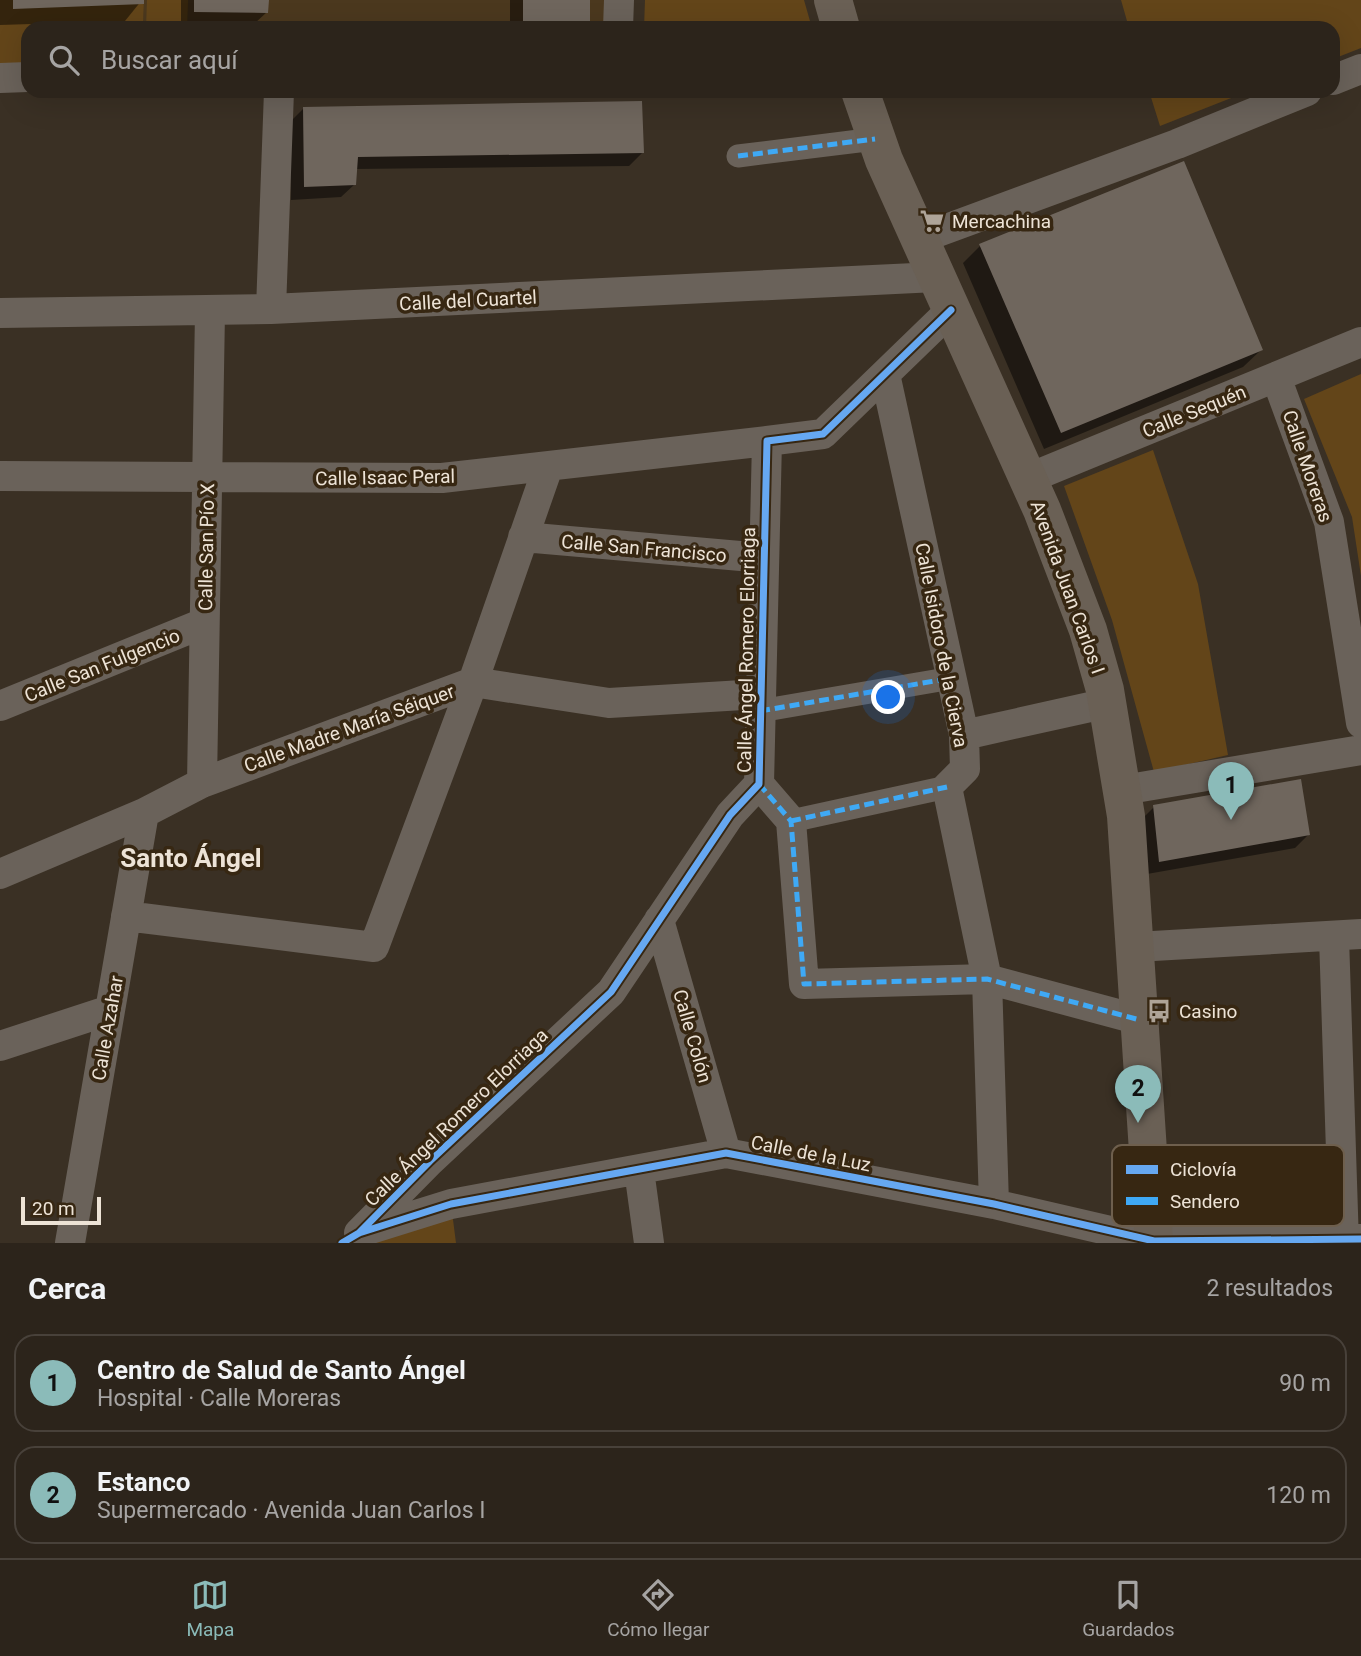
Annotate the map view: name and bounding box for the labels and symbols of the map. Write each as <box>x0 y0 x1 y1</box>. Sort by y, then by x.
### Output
supermarket icon: Mercachina <box>918 207 946 235</box>
place label: Mercachina <box>952 210 1051 233</box>
street label: Calle del Cuartel <box>399 285 537 316</box>
street label: Calle Sequén <box>1139 380 1249 443</box>
street label: Calle Moreras <box>1278 407 1337 525</box>
street label: Calle Isaac Peral <box>315 465 455 490</box>
street label: Calle San Pío X <box>194 483 219 611</box>
street label: Avenida Juan Carlos I <box>1025 497 1110 677</box>
street label: Calle Ángel Romero Elorriaga <box>733 527 760 773</box>
street label: Calle San Francisco <box>560 530 728 567</box>
street label: Calle Isidoro de la Cierva <box>910 541 973 749</box>
street label: Calle San Fulgencio <box>21 624 183 707</box>
street label: Calle Madre María Séiquer <box>241 679 458 777</box>
your location <box>871 680 905 714</box>
pin: 1 <box>1208 762 1254 820</box>
district label: Santo Ángel <box>120 843 262 873</box>
street label: Calle Azahar <box>87 973 128 1082</box>
street label: Calle Colón <box>668 987 717 1085</box>
bus stop icon: Casino <box>1145 997 1173 1025</box>
place label: Casino <box>1179 1000 1237 1023</box>
street label: Calle Ángel Romero Elorriaga <box>360 1024 553 1211</box>
pin: 2 <box>1115 1065 1161 1123</box>
street label: Calle de la Luz <box>749 1131 873 1176</box>
legend <box>1112 1145 1344 1226</box>
text: Ciclovía <box>1170 1158 1237 1181</box>
text: Sendero <box>1170 1190 1240 1213</box>
scale bar <box>21 1194 102 1226</box>

